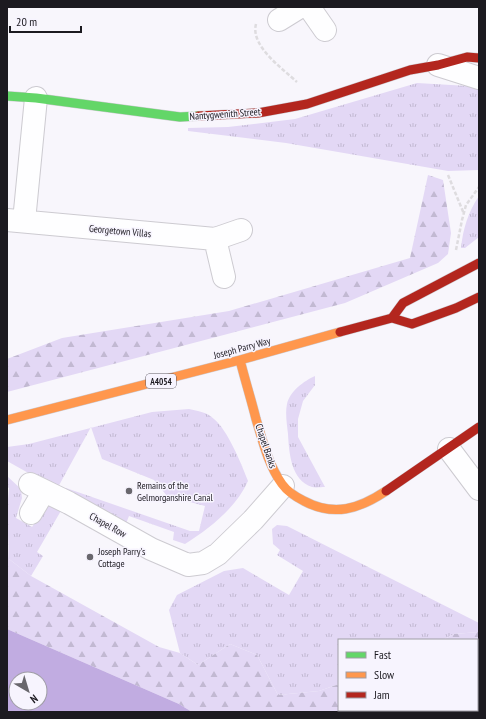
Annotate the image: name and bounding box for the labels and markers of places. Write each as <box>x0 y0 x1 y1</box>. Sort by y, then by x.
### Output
place label: Remains of the Gelmorganshire Canal <box>137 479 213 504</box>
marker: Remains of the Gelmorganshire Canal <box>124 486 134 496</box>
place label: Joseph Parry's Cottage <box>97 545 146 570</box>
marker: Joseph Parry's Cottage <box>85 552 95 562</box>

